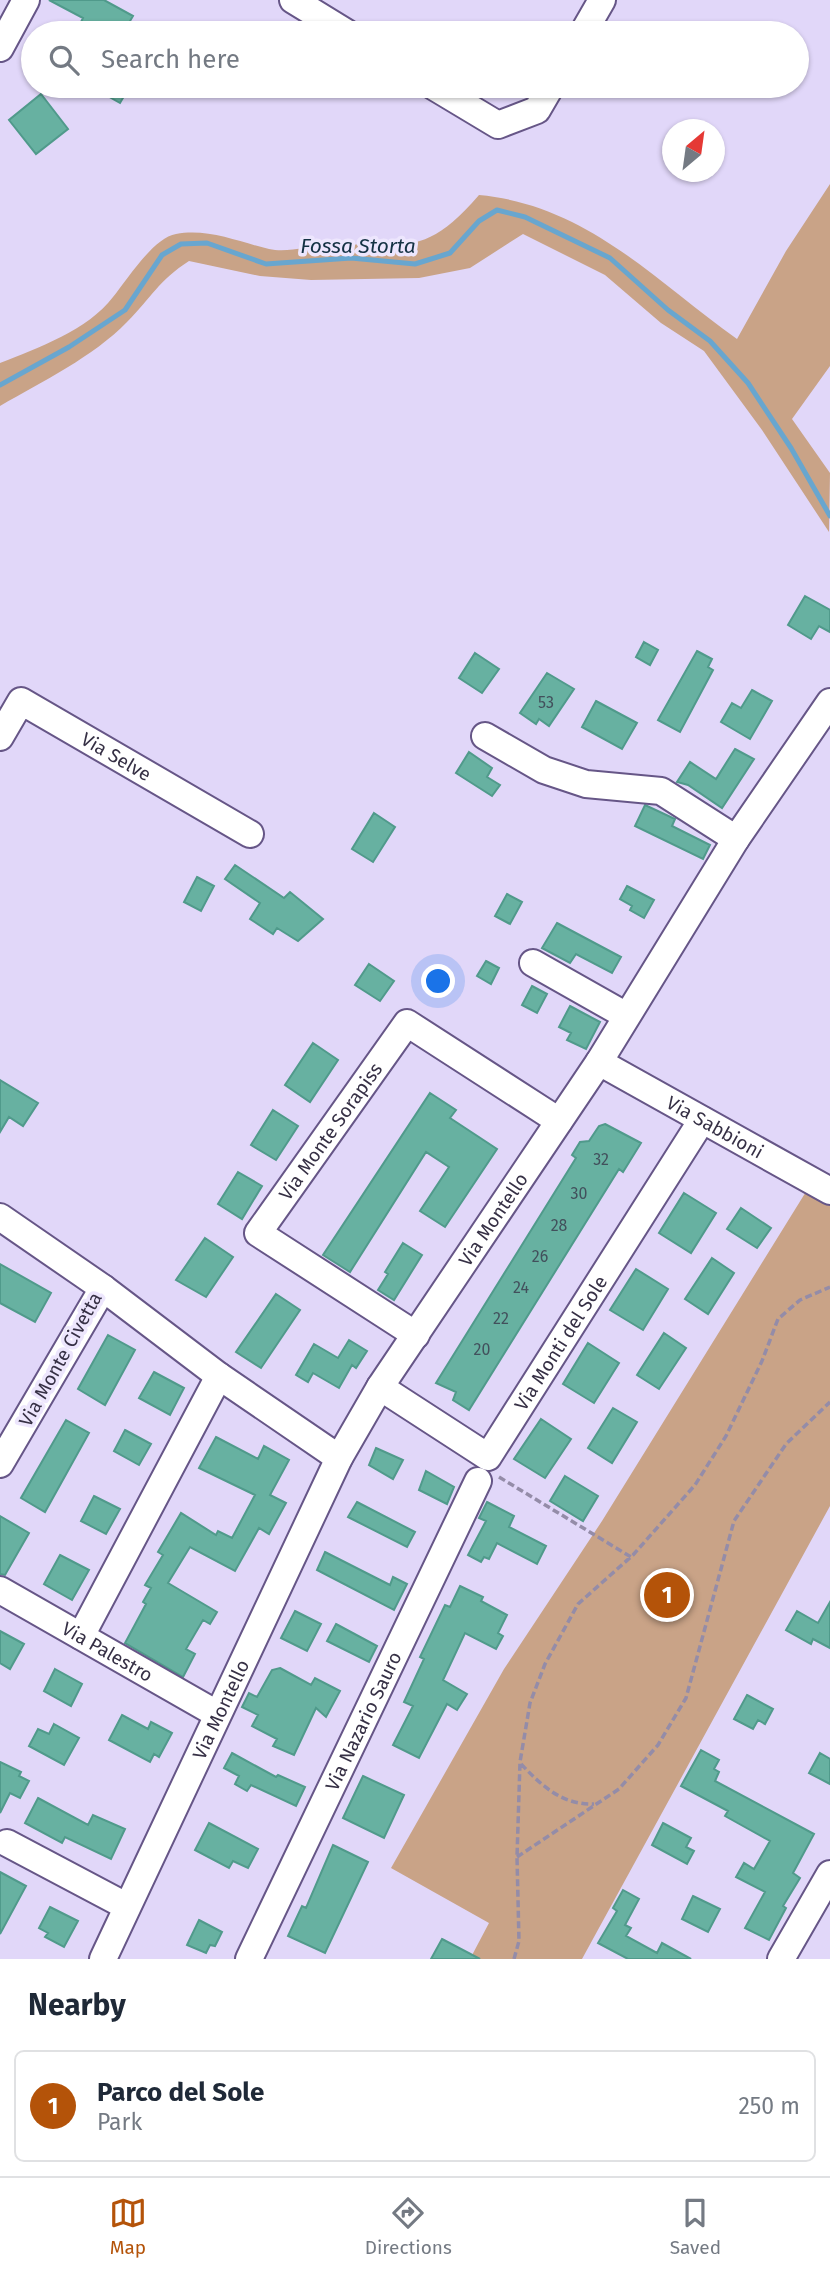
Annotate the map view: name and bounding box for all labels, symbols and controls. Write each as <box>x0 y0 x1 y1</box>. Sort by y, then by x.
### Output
search box <box>21 21 809 98</box>
icon: search <box>45 41 83 79</box>
text: Search here <box>101 44 240 75</box>
north arrow <box>662 119 725 182</box>
water label: Fossa Storta <box>300 233 416 259</box>
house number: 53 <box>538 693 554 712</box>
street label: Via Selve <box>77 728 155 786</box>
your location <box>421 964 455 998</box>
street label: Via Monte Sorapiss <box>274 1058 387 1205</box>
street label: Via Sabbioni <box>662 1091 767 1164</box>
house number: 32 <box>593 1150 609 1169</box>
street label: Via Montello <box>454 1169 533 1271</box>
house number: 30 <box>571 1184 588 1203</box>
house number: 28 <box>551 1216 568 1235</box>
house number: 26 <box>532 1247 548 1266</box>
street label: Via Monti del Sole <box>510 1271 612 1415</box>
house number: 24 <box>513 1278 529 1297</box>
street label: Via Monte Civetta <box>14 1288 107 1430</box>
house number: 22 <box>493 1309 509 1328</box>
house number: 20 <box>474 1340 490 1359</box>
pin: 1 <box>644 1569 690 1621</box>
street label: Via Palestro <box>58 1617 157 1687</box>
street label: Via Nazario Sauro <box>320 1648 407 1794</box>
street label: Via Montello <box>188 1656 254 1763</box>
text: Nearby <box>28 1987 126 2023</box>
text: Parco del Sole <box>97 2077 264 2108</box>
text: 1 <box>48 2092 58 2120</box>
text: 250 m <box>738 2092 800 2120</box>
text: Park <box>97 2108 142 2136</box>
tab: Map <box>109 2194 147 2259</box>
tab: Directions <box>365 2194 452 2259</box>
tab: Saved <box>670 2194 721 2259</box>

